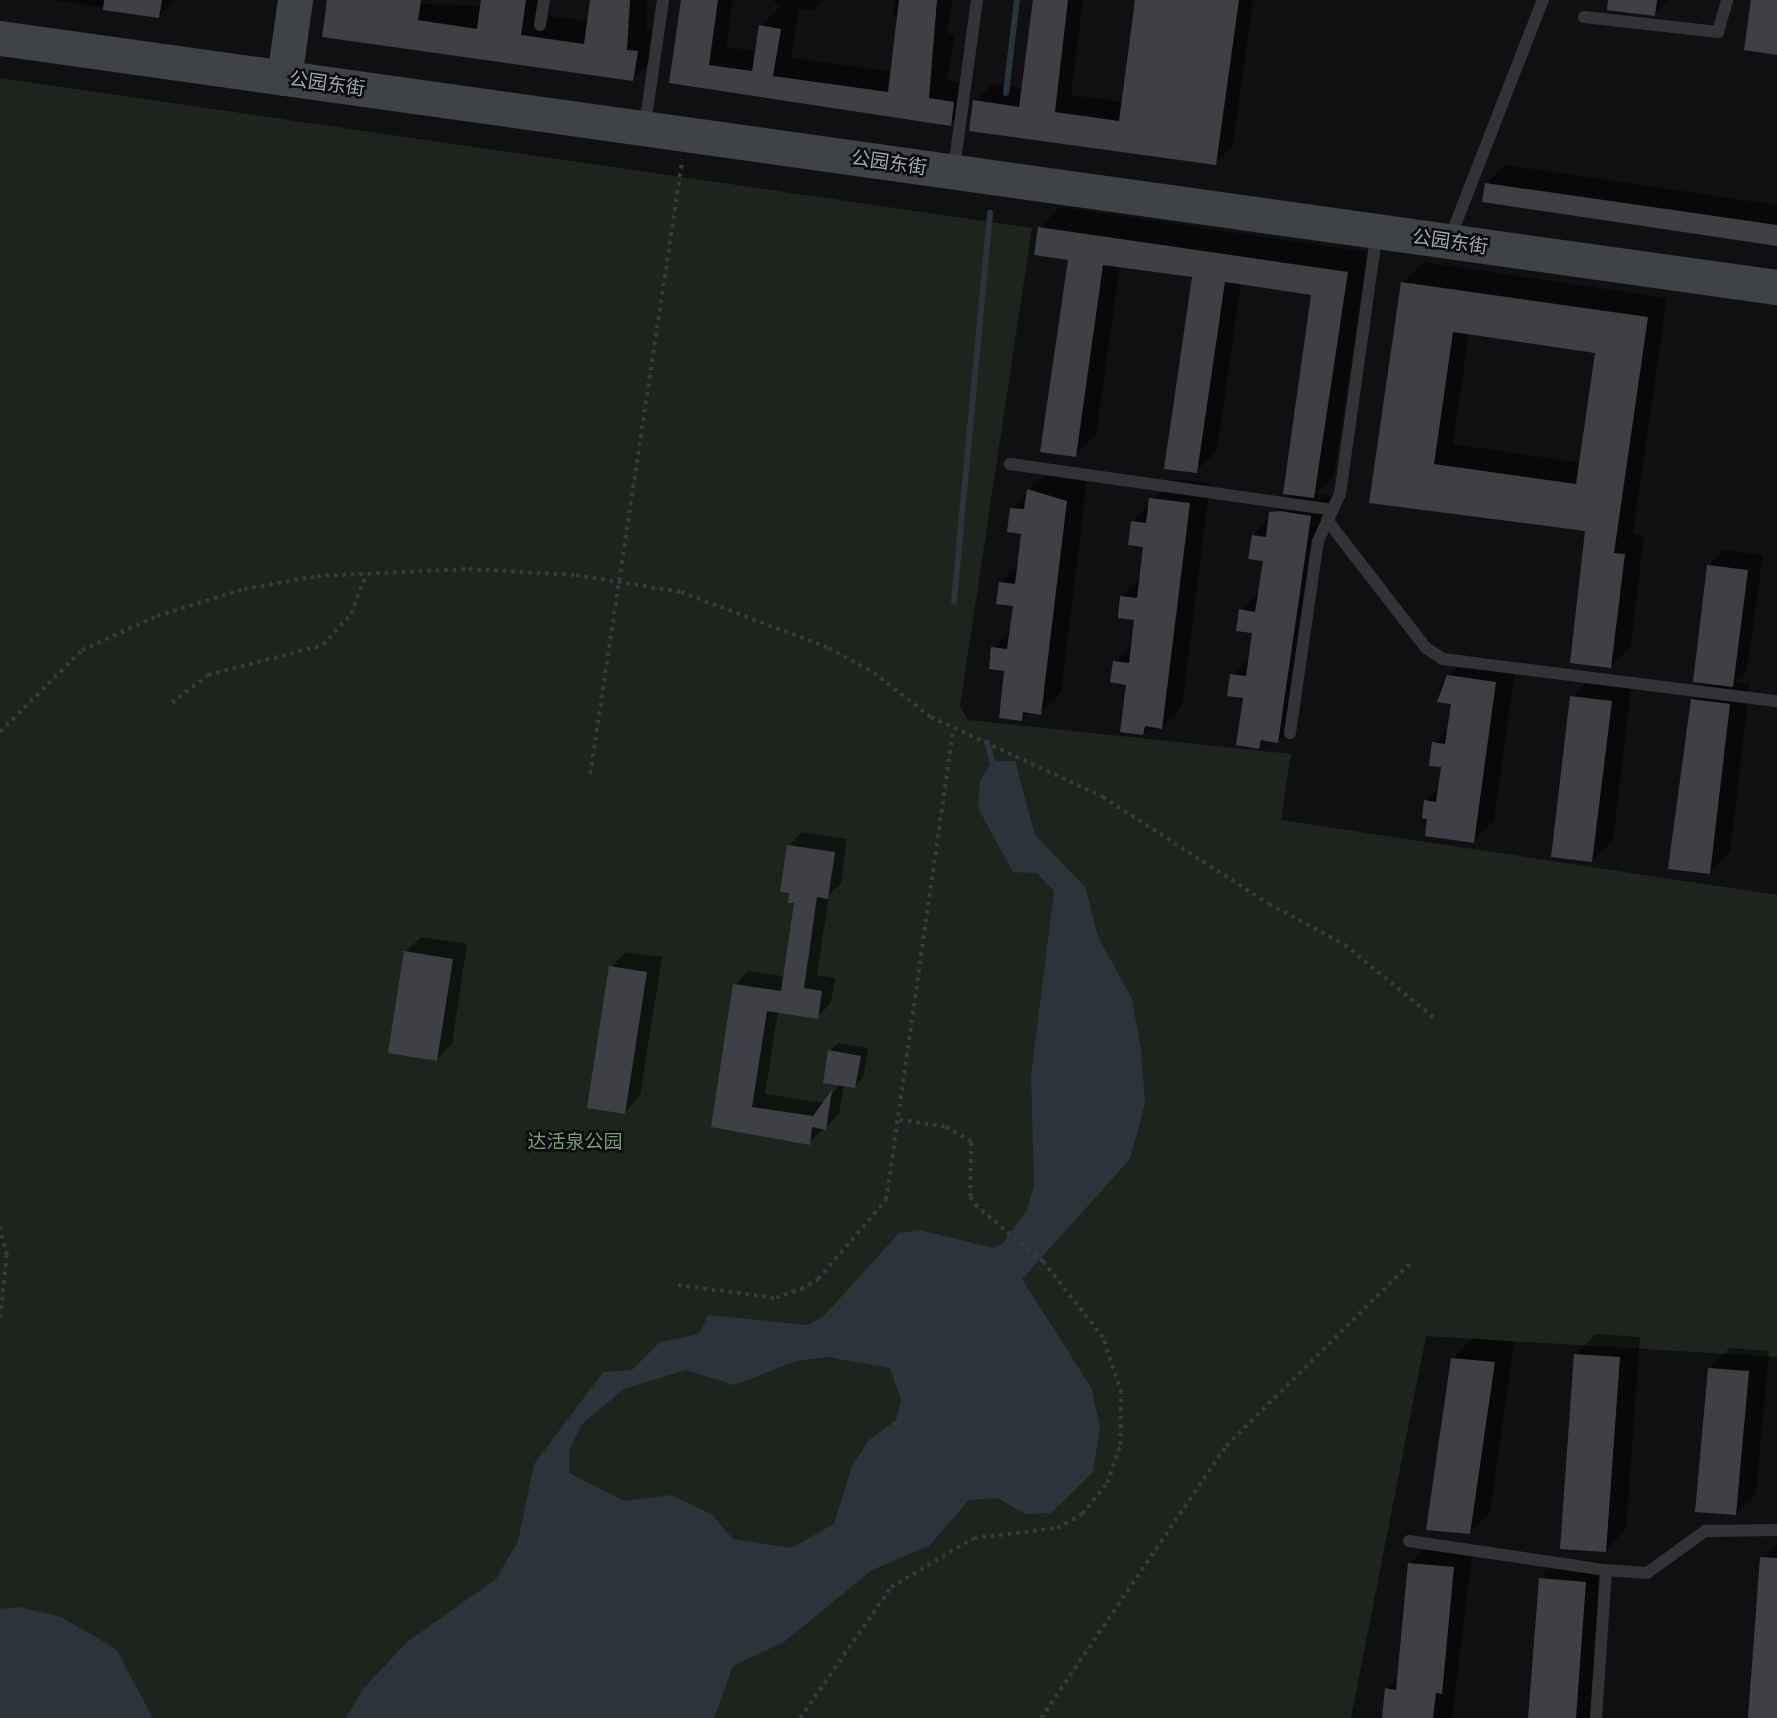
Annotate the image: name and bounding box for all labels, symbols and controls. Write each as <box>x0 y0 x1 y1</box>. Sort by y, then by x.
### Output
street label: 公园东街 <box>288 67 366 101</box>
street label: 公园东街 <box>850 146 928 180</box>
street label: 公园东街 <box>1411 225 1489 259</box>
park label: 达活泉公园 <box>528 1131 622 1153</box>

